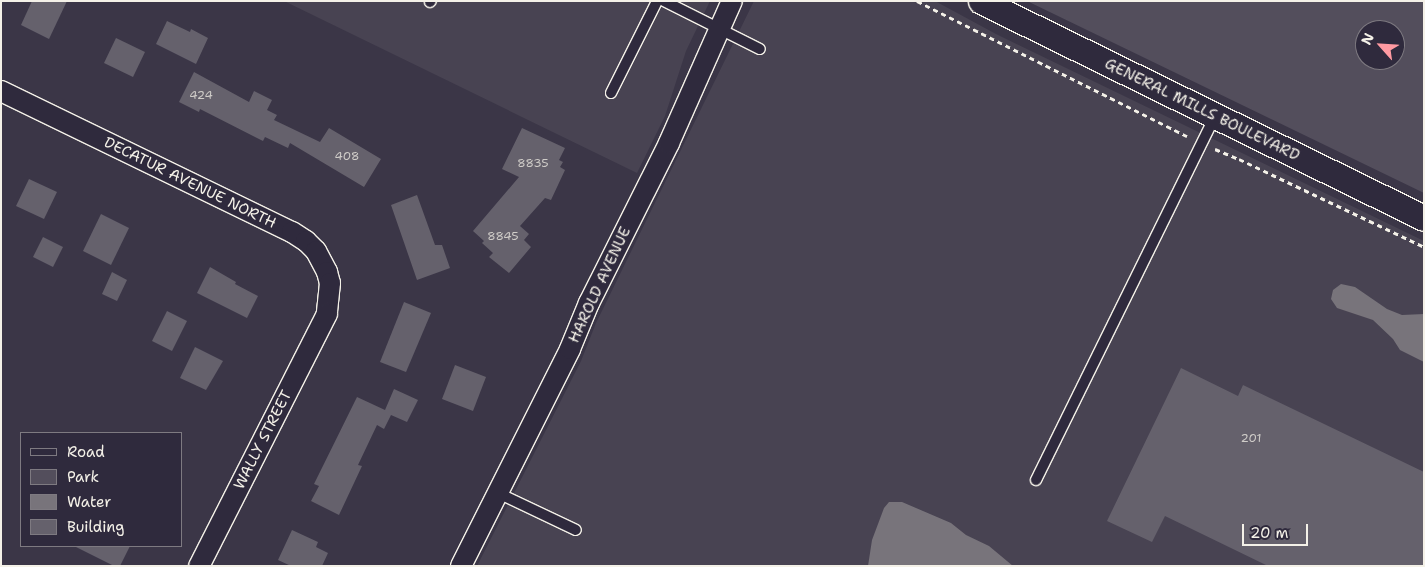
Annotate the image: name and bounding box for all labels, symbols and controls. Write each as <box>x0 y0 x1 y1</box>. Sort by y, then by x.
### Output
north arrow <box>1355 20 1405 70</box>
text: N <box>1357 30 1378 48</box>
street label: GENERAL MILLS BOULEVARD <box>1102 55 1302 165</box>
house number: 424 <box>189 89 213 103</box>
street label: DECATUR AVENUE NORTH <box>101 133 279 233</box>
house number: 408 <box>335 150 359 164</box>
house number: 8835 <box>517 157 549 171</box>
street label: HAROLD AVENUE <box>565 224 635 346</box>
house number: 8845 <box>487 230 519 244</box>
street label: WALLY STREET <box>230 387 296 493</box>
legend <box>20 432 182 547</box>
house number: 201 <box>1240 432 1262 446</box>
text: Road <box>67 442 105 462</box>
text: Park <box>67 467 99 487</box>
text: Water <box>67 492 111 512</box>
scale bar <box>1245 514 1311 546</box>
text: Building <box>67 517 124 537</box>
text: 20 m <box>1250 523 1289 543</box>

